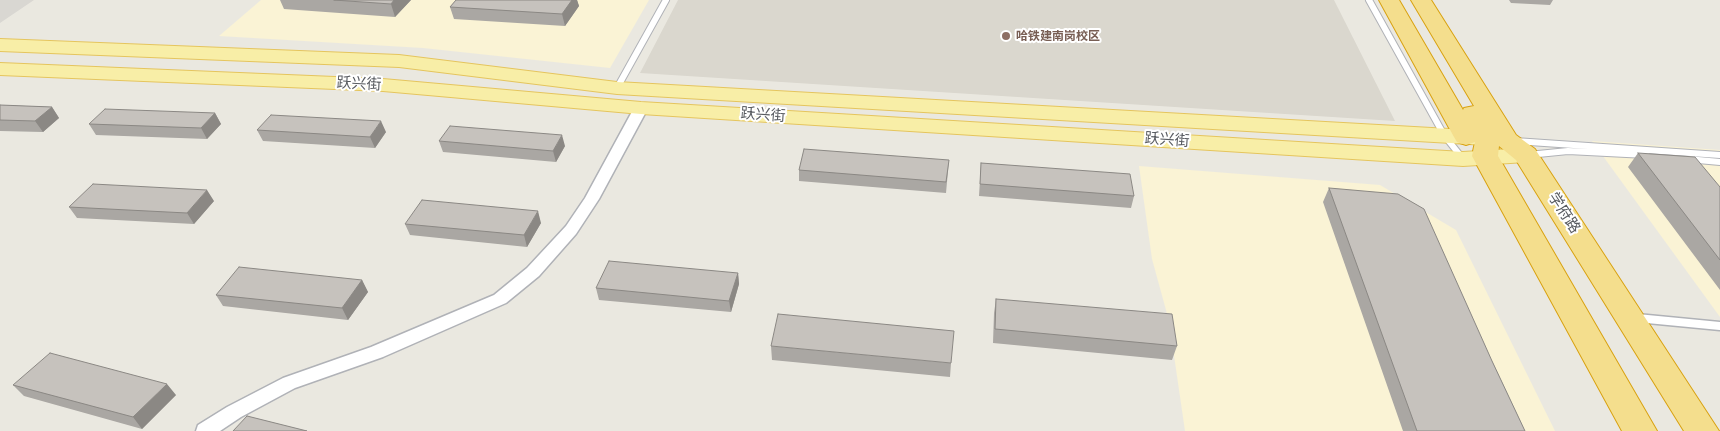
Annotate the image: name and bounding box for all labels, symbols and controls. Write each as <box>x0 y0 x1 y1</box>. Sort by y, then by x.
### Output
place label: 哈铁建南岗校区 <box>1016 29 1100 43</box>
marker: 哈铁建南岗校区 <box>1000 30 1012 42</box>
street label: 跃兴街 <box>336 74 382 94</box>
street label: 跃兴街 <box>740 104 786 126</box>
street label: 跃兴街 <box>1144 129 1190 151</box>
street label: 学府路 <box>1544 189 1584 237</box>

